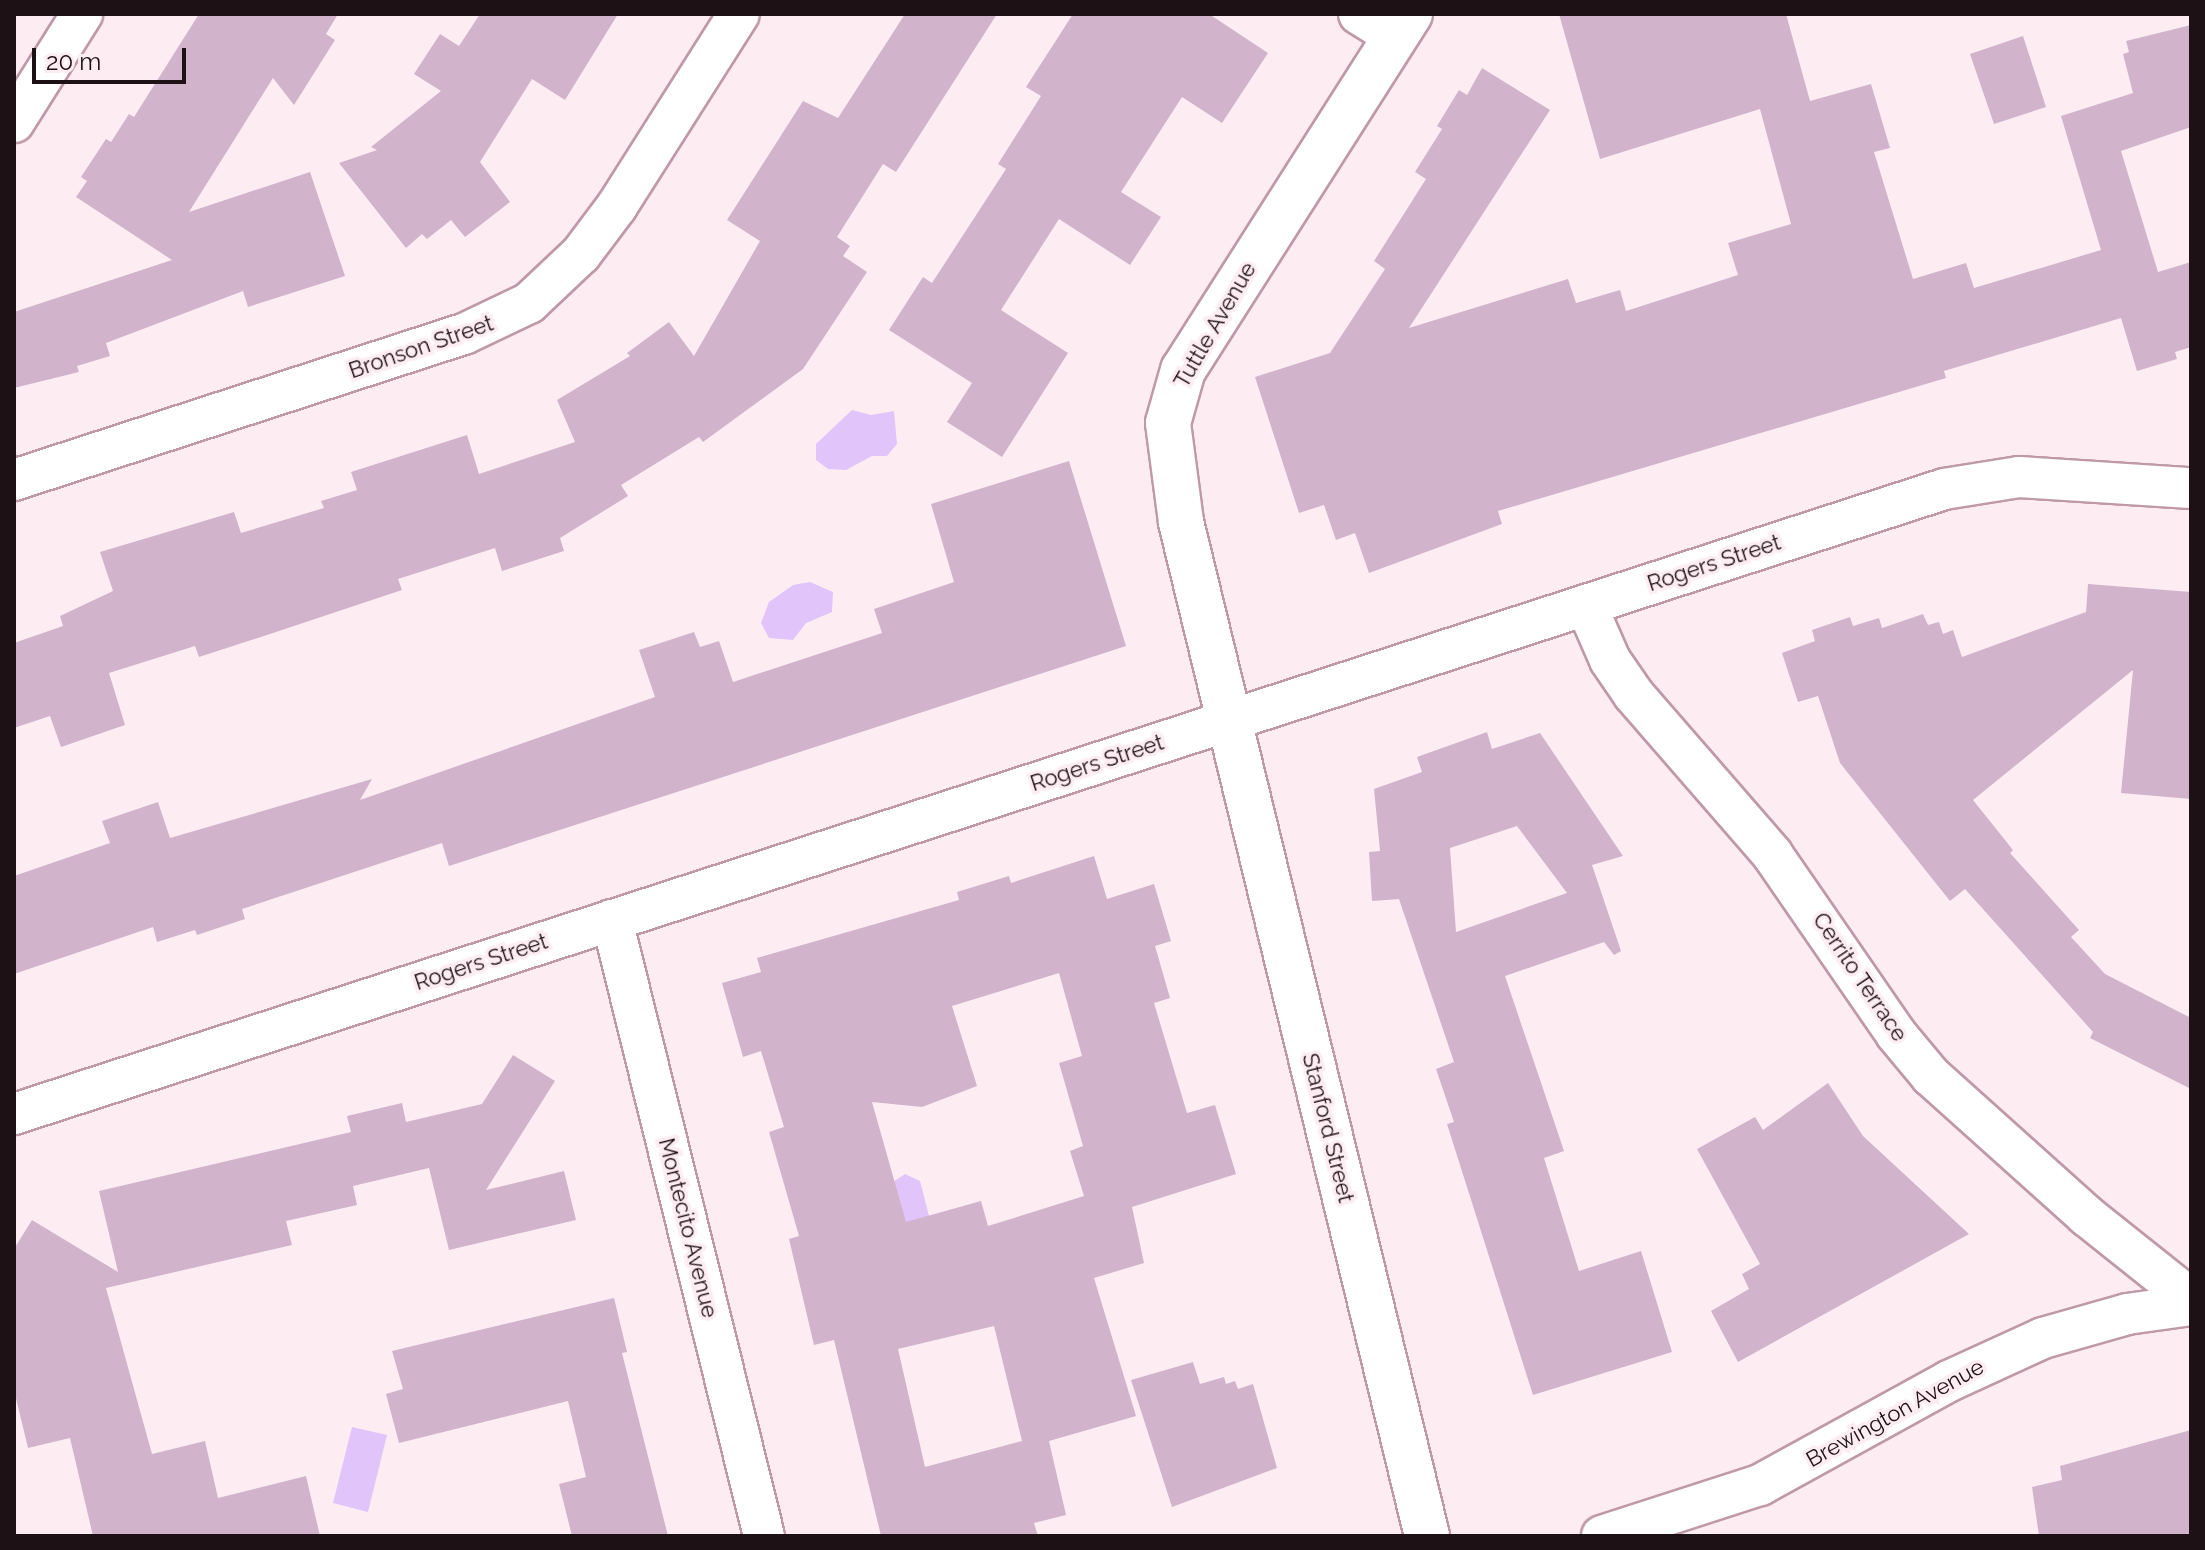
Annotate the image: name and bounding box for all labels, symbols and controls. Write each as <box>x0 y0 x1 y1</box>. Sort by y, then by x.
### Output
scale bar <box>36 32 190 82</box>
text: 20 m <box>46 47 101 76</box>
street label: Tuttle Avenue <box>1168 257 1262 393</box>
street label: Bronson Street <box>345 310 497 384</box>
street label: Rogers Street <box>1644 529 1784 597</box>
street label: Rogers Street <box>1027 729 1167 797</box>
street label: Cerrito Terrace <box>1807 907 1913 1047</box>
street label: Rogers Street <box>411 928 551 996</box>
street label: Stanford Street <box>1297 1051 1359 1205</box>
street label: Montecito Avenue <box>653 1135 723 1321</box>
street label: Brewington Avenue <box>1801 1353 1989 1473</box>

